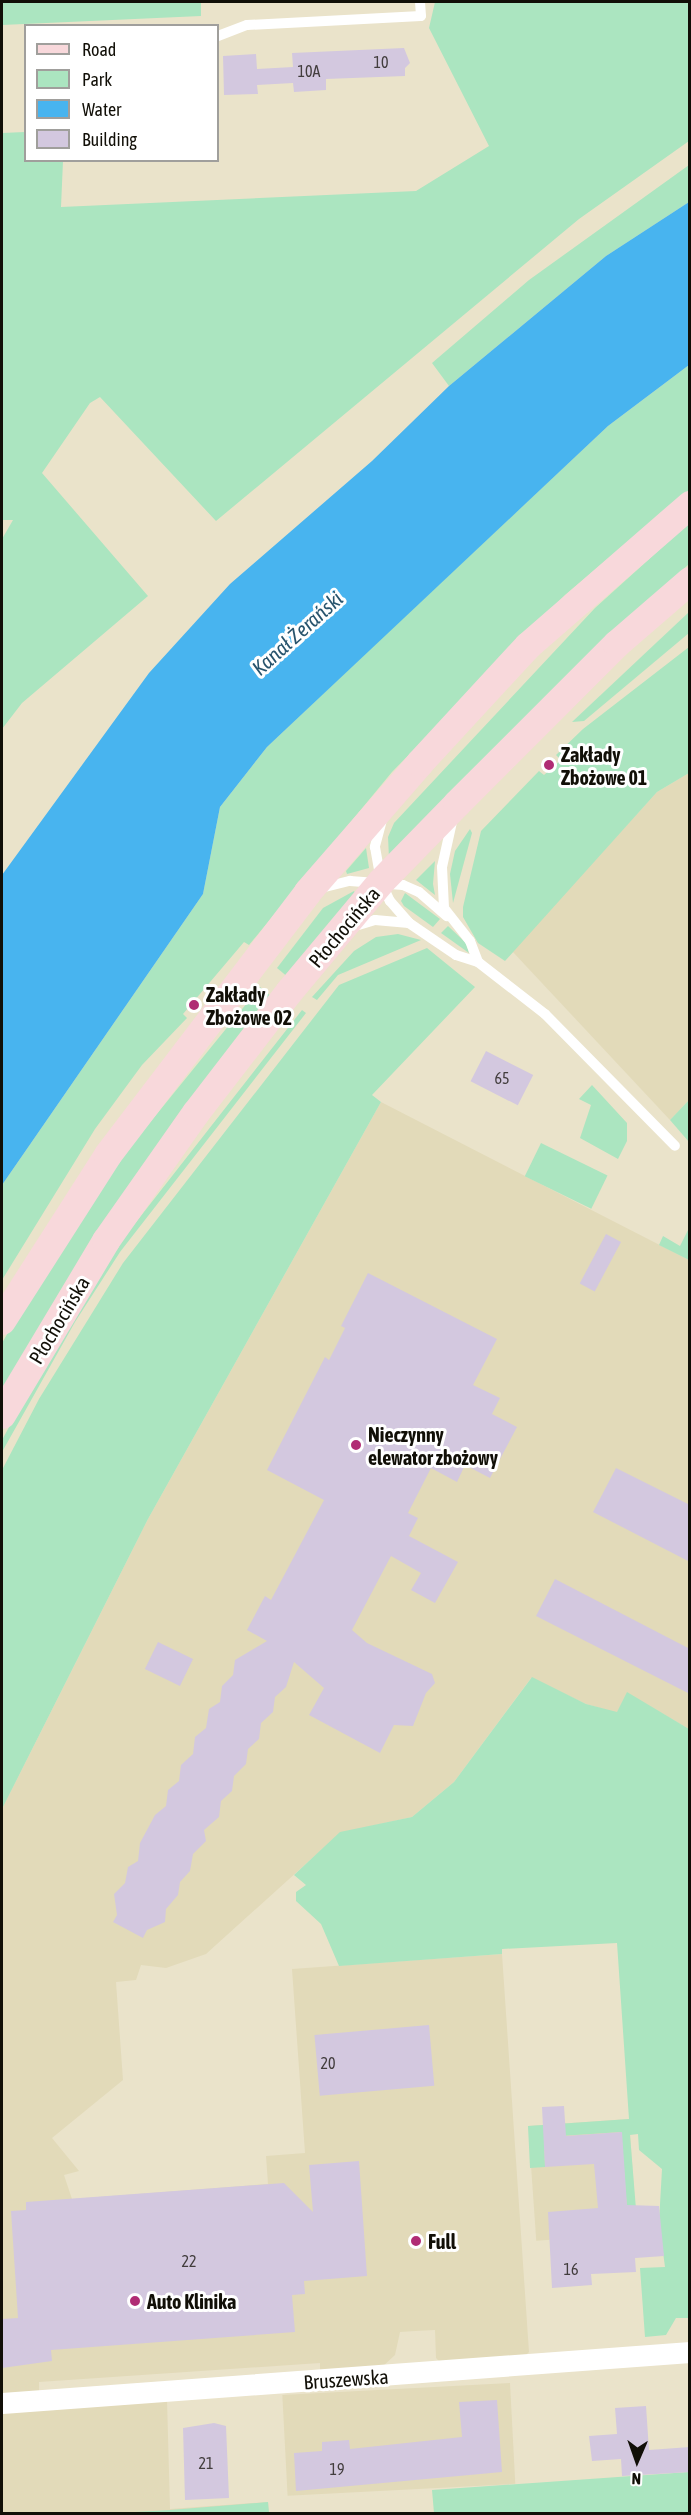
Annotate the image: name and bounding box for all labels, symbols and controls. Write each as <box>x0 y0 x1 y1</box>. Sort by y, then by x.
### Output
legend <box>24 24 219 162</box>
text: Road <box>82 39 116 60</box>
house number: 10 <box>373 52 389 72</box>
house number: 10A <box>298 61 320 81</box>
text: Park <box>82 69 112 90</box>
text: Water <box>82 99 121 120</box>
text: Building <box>82 129 137 150</box>
water label: Kanał Żerański <box>246 586 348 680</box>
place label: Zakłady Zbożowe 01 <box>561 742 647 789</box>
marker: Zakłady Zbożowe 01 <box>542 758 556 772</box>
street label: Płochocińska <box>303 882 385 972</box>
place label: Zakłady Zbożowe 02 <box>206 982 292 1029</box>
marker: Zakłady Zbożowe 02 <box>187 998 201 1012</box>
house number: 65 <box>494 1068 510 1088</box>
street label: Płochocińska <box>24 1272 94 1368</box>
place label: Nieczynny elewator zbożowy <box>368 1422 498 1469</box>
marker: Nieczynny elewator zbożowy <box>349 1438 363 1452</box>
house number: 20 <box>320 2053 336 2073</box>
place label: Full <box>428 2229 456 2253</box>
marker: Full <box>409 2234 423 2248</box>
house number: 22 <box>181 2251 197 2271</box>
house number: 16 <box>563 2259 579 2279</box>
place label: Auto Klinika <box>147 2289 236 2313</box>
marker: Auto Klinika <box>128 2294 142 2308</box>
street label: Bruszewska <box>303 2364 389 2394</box>
north arrow <box>607 2431 667 2491</box>
house number: 21 <box>198 2453 214 2473</box>
house number: 19 <box>329 2459 345 2479</box>
text: N <box>631 2470 641 2488</box>

